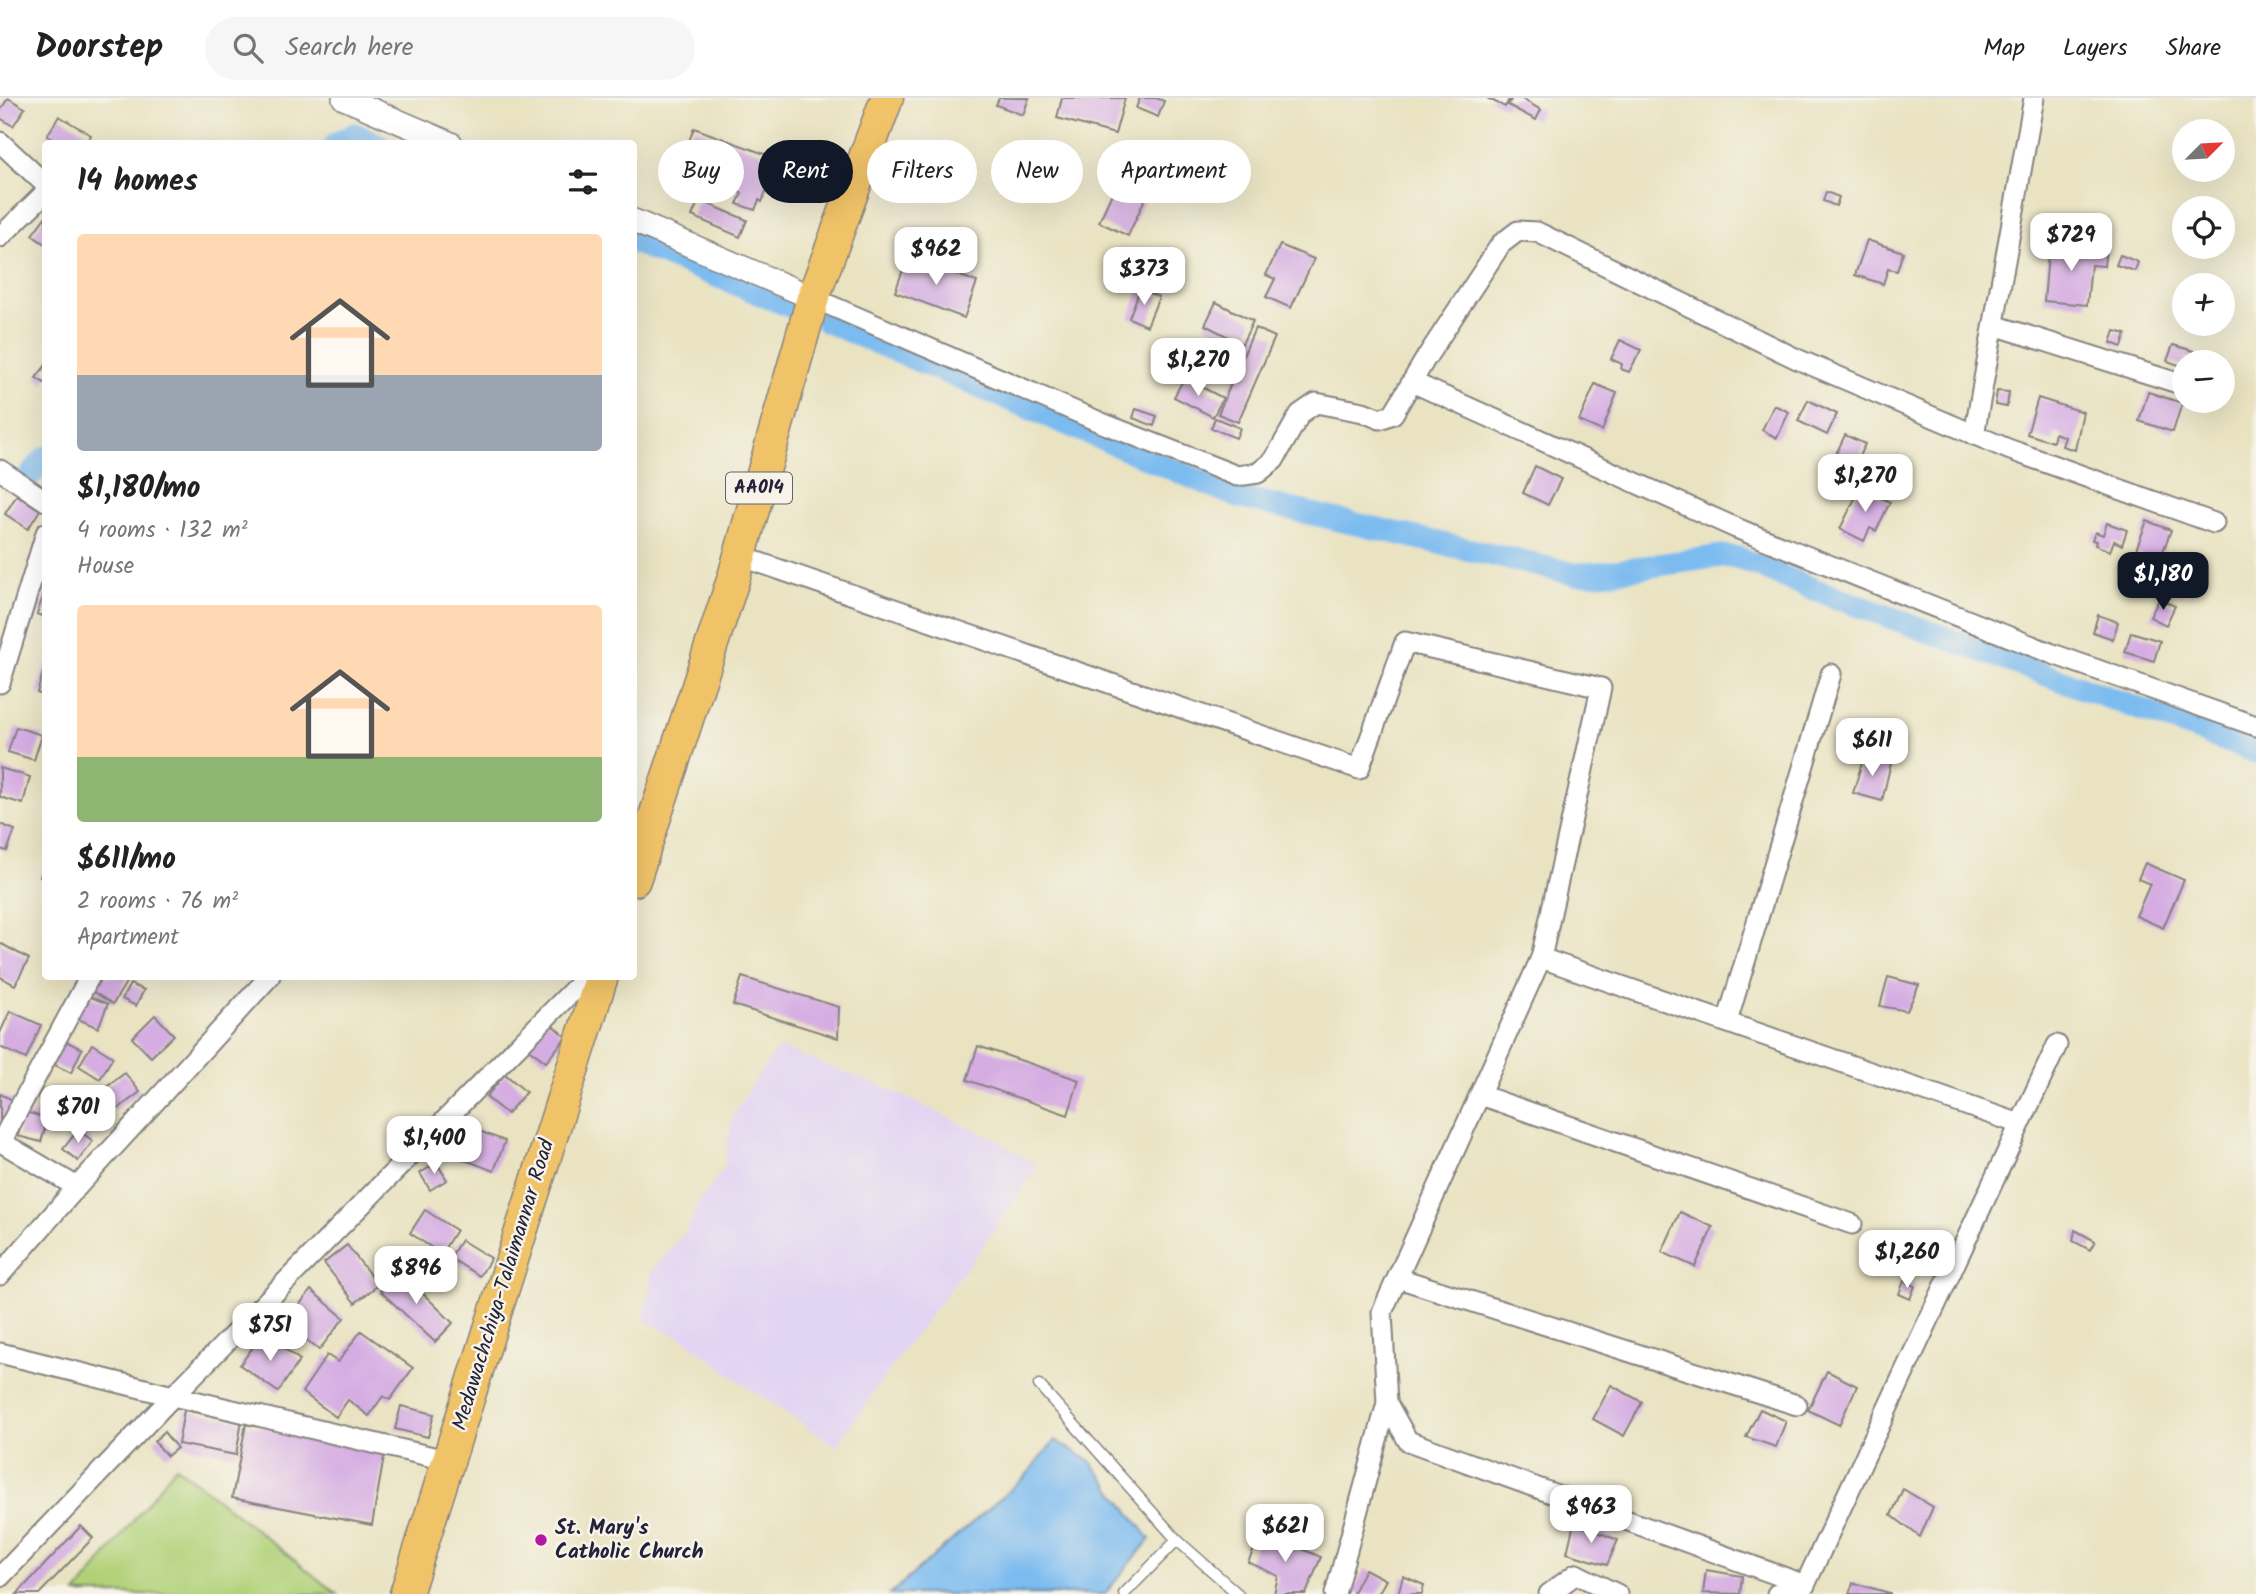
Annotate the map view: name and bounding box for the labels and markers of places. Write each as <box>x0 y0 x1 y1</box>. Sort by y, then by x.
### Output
pin: $729 <box>2030 214 2112 273</box>
pin: $962 <box>895 228 977 287</box>
pin: $373 <box>1103 248 1185 307</box>
pin: $1,270 <box>1141 338 1255 398</box>
pin: $1,270 <box>1808 454 1922 514</box>
pin: $1,180 <box>2106 552 2220 612</box>
pin: $611 <box>1831 718 1913 778</box>
pin: $701 <box>37 1086 119 1145</box>
pin: $1,400 <box>377 1116 491 1176</box>
pin: $1,260 <box>1850 1230 1964 1290</box>
pin: $896 <box>375 1246 457 1306</box>
pin: $751 <box>229 1304 311 1363</box>
pin: $963 <box>1550 1486 1632 1545</box>
pin: $621 <box>1244 1504 1326 1564</box>
place label: St. Mary's Catholic Church <box>555 1512 704 1569</box>
marker: St. Mary's Catholic Church <box>533 1532 549 1548</box>

